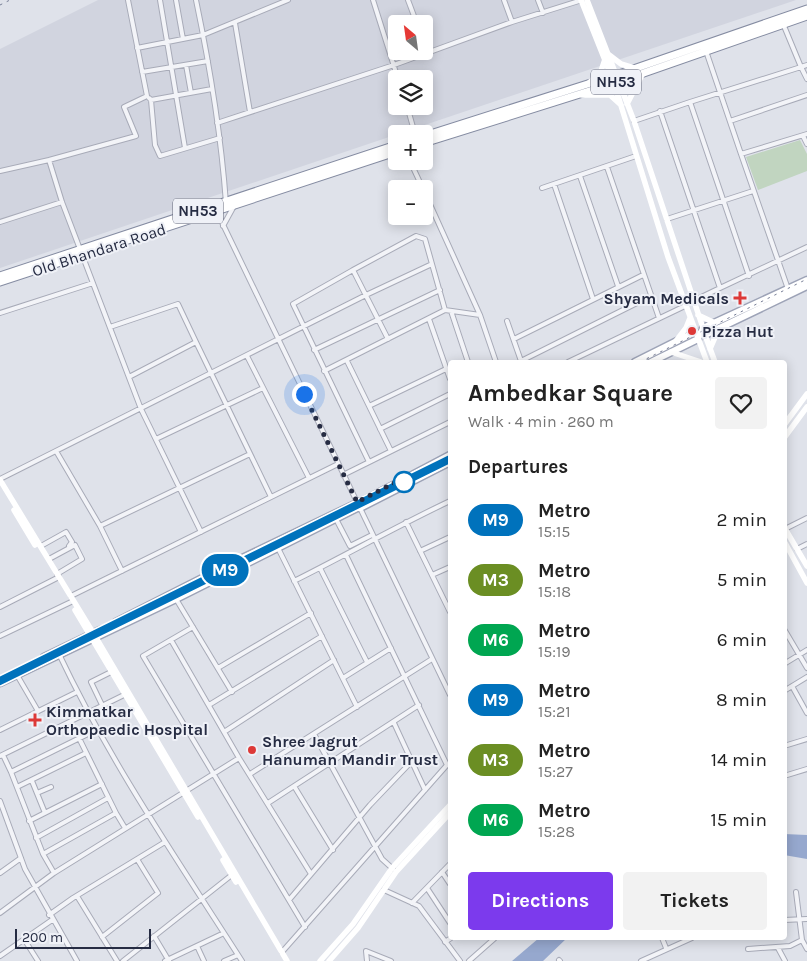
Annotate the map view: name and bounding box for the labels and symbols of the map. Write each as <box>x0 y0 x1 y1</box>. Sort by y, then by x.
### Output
north arrow <box>388 15 432 60</box>
road number: NH53 <box>591 70 641 94</box>
road number: NH53 <box>173 198 223 224</box>
street label: Old Bhandara Road <box>30 219 168 281</box>
place label: Shyam Medicals <box>603 289 729 308</box>
marker: Shyam Medicals <box>733 291 747 305</box>
place label: Pizza Hut <box>702 322 773 341</box>
marker: Pizza Hut <box>686 325 698 337</box>
your location <box>292 382 317 407</box>
unlabelled marker <box>393 471 415 493</box>
line badge: M9 <box>202 554 248 586</box>
place label: Kimmatkar Orthopaedic Hospital <box>46 702 208 739</box>
marker: Kimmatkar Orthopaedic Hospital <box>28 713 42 727</box>
place label: Shree Jagrut Hanuman Mandir Trust <box>262 732 438 769</box>
marker: Shree Jagrut Hanuman Mandir Trust <box>246 744 258 756</box>
scale bar <box>15 926 151 949</box>

